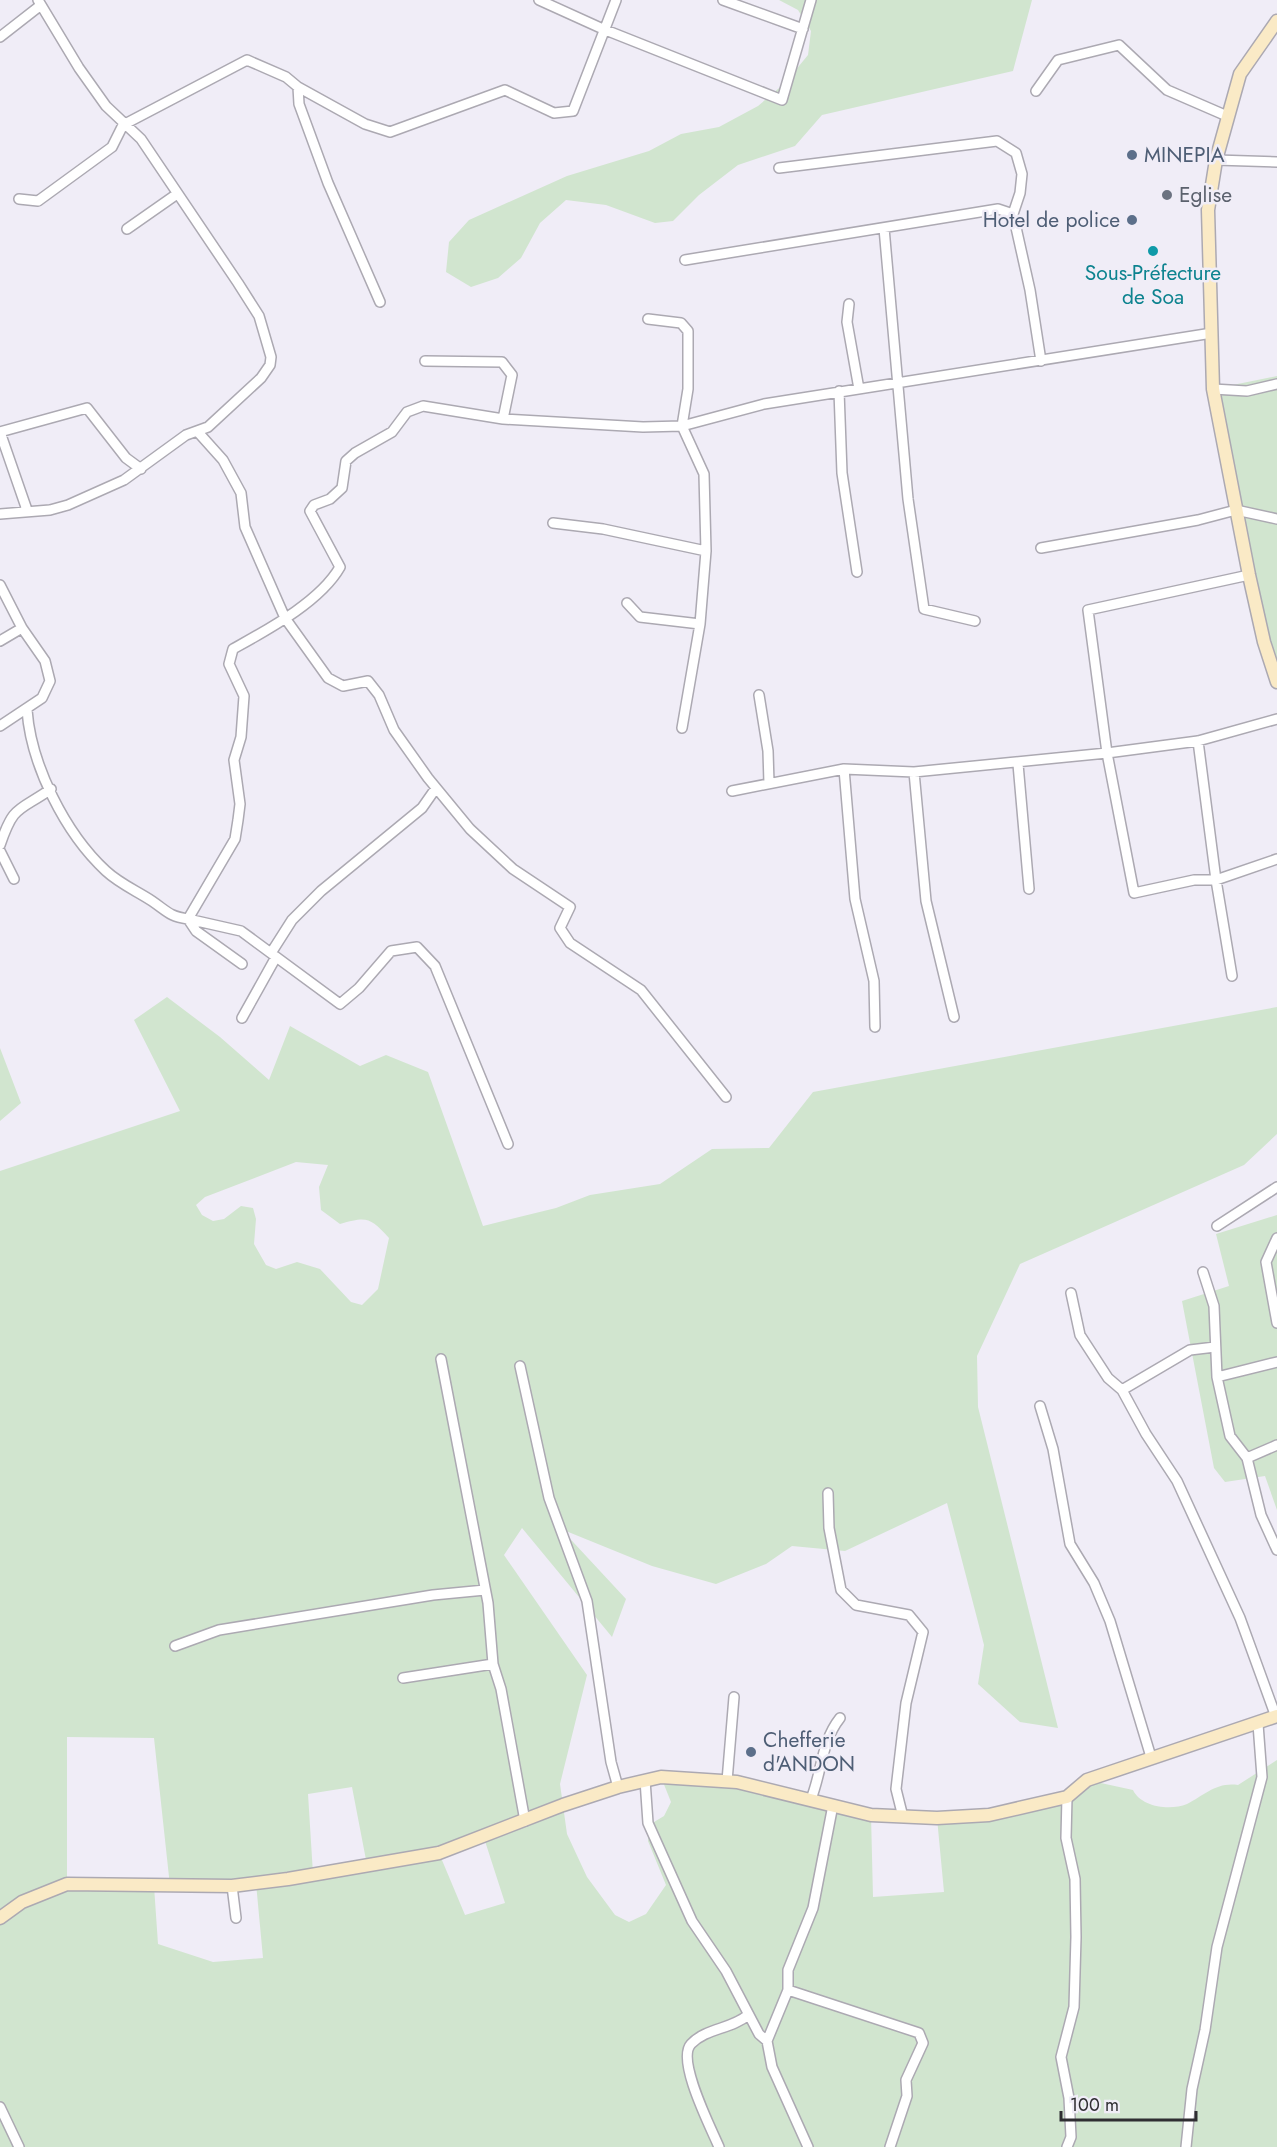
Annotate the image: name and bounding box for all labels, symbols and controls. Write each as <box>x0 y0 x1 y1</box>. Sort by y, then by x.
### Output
place label: MINEPIA <box>1144 140 1225 170</box>
marker: MINEPIA <box>1125 148 1139 162</box>
place label: Eglise <box>1179 180 1232 210</box>
marker: Eglise <box>1160 188 1174 202</box>
place label: Hotel de police <box>983 205 1120 235</box>
marker: Hotel de police <box>1125 213 1139 227</box>
marker: Sous-Préfecture de Soa <box>1146 244 1160 258</box>
place label: Sous-Préfecture de Soa <box>1085 258 1221 312</box>
place label: Chefferie d'ANDON <box>763 1725 855 1779</box>
marker: Chefferie d'ANDON <box>744 1745 758 1759</box>
scale bar <box>1061 2084 1196 2122</box>
text: 100 m <box>1070 2092 1119 2118</box>

